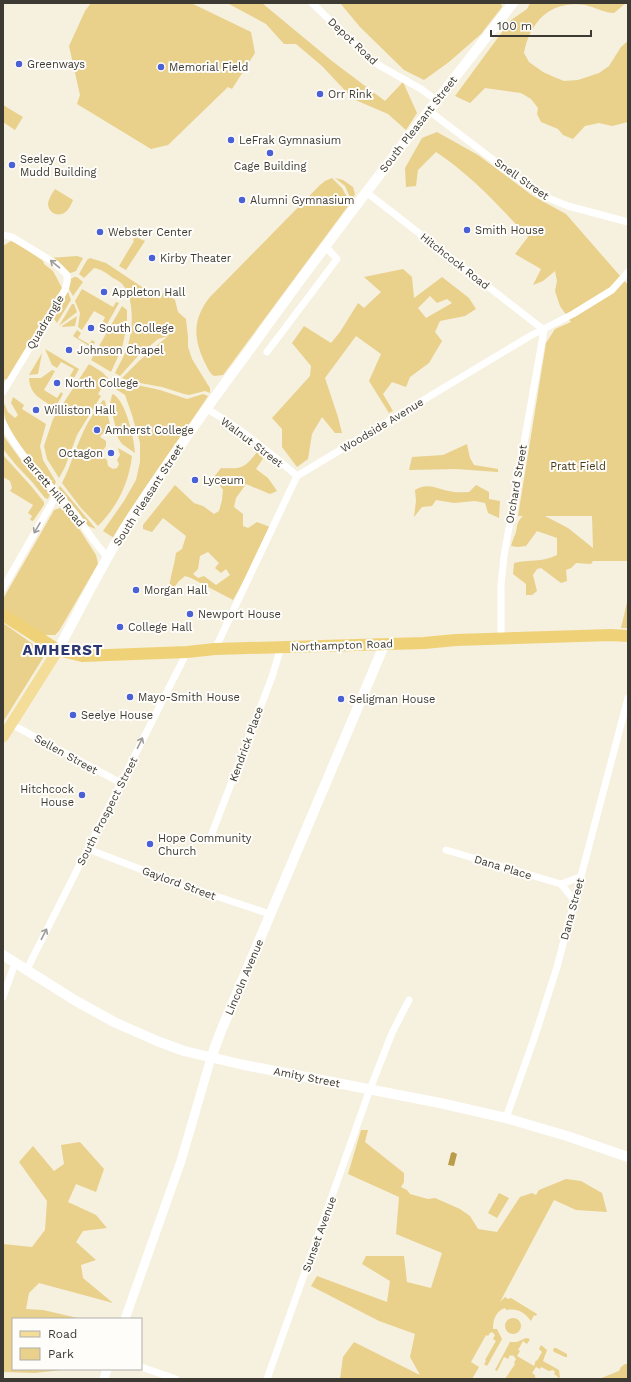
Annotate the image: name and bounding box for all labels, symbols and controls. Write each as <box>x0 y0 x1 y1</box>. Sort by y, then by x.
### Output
scale bar <box>491 12 591 38</box>
street label: Depot Road <box>325 15 380 68</box>
text: 100 m <box>497 19 532 33</box>
place label: Greenways <box>27 58 85 71</box>
marker: Greenways <box>14 59 24 69</box>
place label: Memorial Field <box>169 61 248 74</box>
marker: Memorial Field <box>156 62 166 72</box>
street label: South Pleasant Street <box>377 73 460 175</box>
place label: Orr Rink <box>328 88 372 101</box>
marker: Orr Rink <box>315 89 325 99</box>
place label: LeFrak Gymnasium <box>239 134 341 147</box>
marker: LeFrak Gymnasium <box>226 135 236 145</box>
marker: Cage Building <box>265 148 275 158</box>
place label: Seeley G Mudd Building <box>20 153 97 179</box>
street label: Snell Street <box>492 156 552 203</box>
marker: Seeley G Mudd Building <box>7 160 17 170</box>
place label: Cage Building <box>234 160 306 173</box>
place label: Alumni Gymnasium <box>250 194 354 207</box>
marker: Alumni Gymnasium <box>237 195 247 205</box>
place label: Smith House <box>475 224 544 237</box>
marker: Smith House <box>462 225 472 235</box>
place label: Webster Center <box>108 226 193 239</box>
marker: Webster Center <box>95 227 105 237</box>
street label: Hitchcock Road <box>418 230 492 292</box>
place label: Kirby Theater <box>160 252 232 265</box>
marker: Kirby Theater <box>147 253 157 263</box>
one-way arrow <box>50 259 61 268</box>
place label: Appleton Hall <box>112 286 186 299</box>
marker: Appleton Hall <box>99 287 109 297</box>
street label: Quadrangle <box>24 293 67 352</box>
place label: South College <box>99 322 174 335</box>
marker: South College <box>86 323 96 333</box>
place label: Johnson Chapel <box>77 344 164 357</box>
marker: Johnson Chapel <box>64 345 74 355</box>
place label: North College <box>65 377 138 390</box>
marker: North College <box>52 378 62 388</box>
street label: Woodside Avenue <box>338 396 426 455</box>
place label: Williston Hall <box>44 404 116 417</box>
marker: Williston Hall <box>31 405 41 415</box>
street label: Walnut Street <box>218 415 286 470</box>
place label: Amherst College <box>105 424 194 437</box>
marker: Amherst College <box>92 425 102 435</box>
street label: South Pleasant Street <box>111 442 186 548</box>
street label: Orchard Street <box>503 443 530 524</box>
place label: Octagon <box>59 447 103 460</box>
marker: Octagon <box>106 448 116 458</box>
street label: Barrett Hill Road <box>20 453 87 529</box>
park label: Pratt Field <box>550 460 606 473</box>
place label: Lyceum <box>203 474 244 487</box>
marker: Lyceum <box>190 475 200 485</box>
one-way arrow <box>33 522 41 534</box>
place label: Morgan Hall <box>144 584 208 597</box>
marker: Morgan Hall <box>131 585 141 595</box>
place label: Newport House <box>198 608 281 621</box>
marker: Newport House <box>185 609 195 619</box>
place label: College Hall <box>128 621 193 634</box>
marker: College Hall <box>115 622 125 632</box>
street label: Northampton Road <box>291 637 393 654</box>
district label: AMHERST <box>22 641 104 659</box>
place label: Mayo-Smith House <box>138 691 240 704</box>
marker: Mayo-Smith House <box>125 692 135 702</box>
place label: Seligman House <box>349 693 435 706</box>
marker: Seligman House <box>336 694 346 704</box>
street label: Kendrick Place <box>227 705 266 783</box>
place label: Seelye House <box>81 709 153 722</box>
marker: Seelye House <box>68 710 78 720</box>
street label: Sellen Street <box>32 732 100 777</box>
one-way arrow <box>137 737 145 749</box>
street label: South Prospect Street <box>74 755 141 868</box>
place label: Hitchcock House <box>20 783 74 809</box>
marker: Hitchcock House <box>77 790 87 800</box>
place label: Hope Community Church <box>158 832 252 858</box>
marker: Hope Community Church <box>145 839 155 849</box>
street label: Dana Place <box>473 853 533 882</box>
street label: Gaylord Street <box>140 864 218 903</box>
street label: Dana Street <box>558 876 587 942</box>
one-way arrow <box>41 929 49 941</box>
street label: Lincoln Avenue <box>223 937 266 1017</box>
street label: Amity Street <box>273 1065 342 1090</box>
street label: Sunset Avenue <box>300 1195 339 1274</box>
legend <box>12 1318 142 1370</box>
text: Road <box>48 1327 77 1341</box>
text: Park <box>48 1347 74 1361</box>

